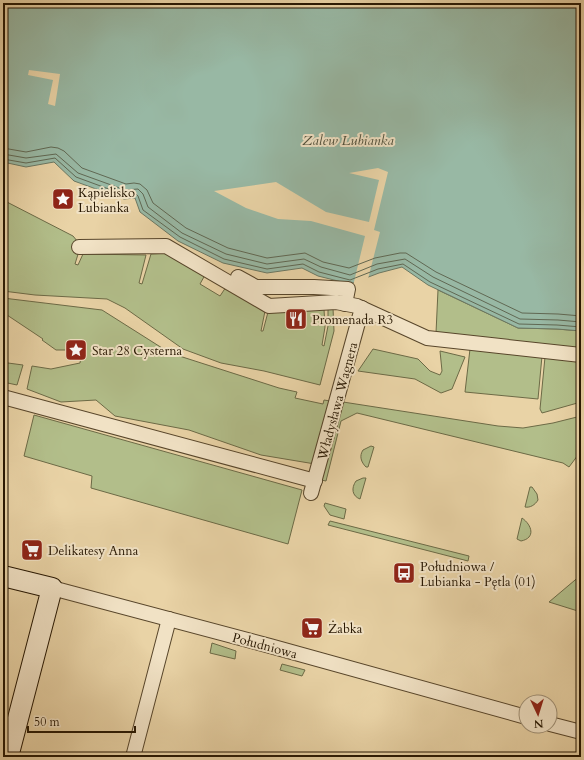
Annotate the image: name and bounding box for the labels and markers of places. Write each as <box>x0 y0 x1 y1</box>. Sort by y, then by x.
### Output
place label: Kąpielisko Lubianka <box>78 184 135 217</box>
place icon: Kąpielisko Lubianka <box>50 186 76 212</box>
restaurant icon: Promenada R3 <box>283 306 309 332</box>
place label: Promenada R3 <box>312 311 393 329</box>
place icon: Star 28 Cysterna <box>63 337 89 363</box>
place label: Star 28 Cysterna <box>92 342 183 360</box>
supermarket icon: Delikatesy Anna <box>19 537 45 563</box>
place label: Delikatesy Anna <box>48 542 139 560</box>
place label: Południowa / Lubianka - Pętla (01) <box>420 558 536 591</box>
bus stop icon: Południowa / Lubianka - Pętla (01) <box>391 560 417 586</box>
supermarket icon: Żabka <box>299 615 325 641</box>
place label: Żabka <box>328 620 363 638</box>

